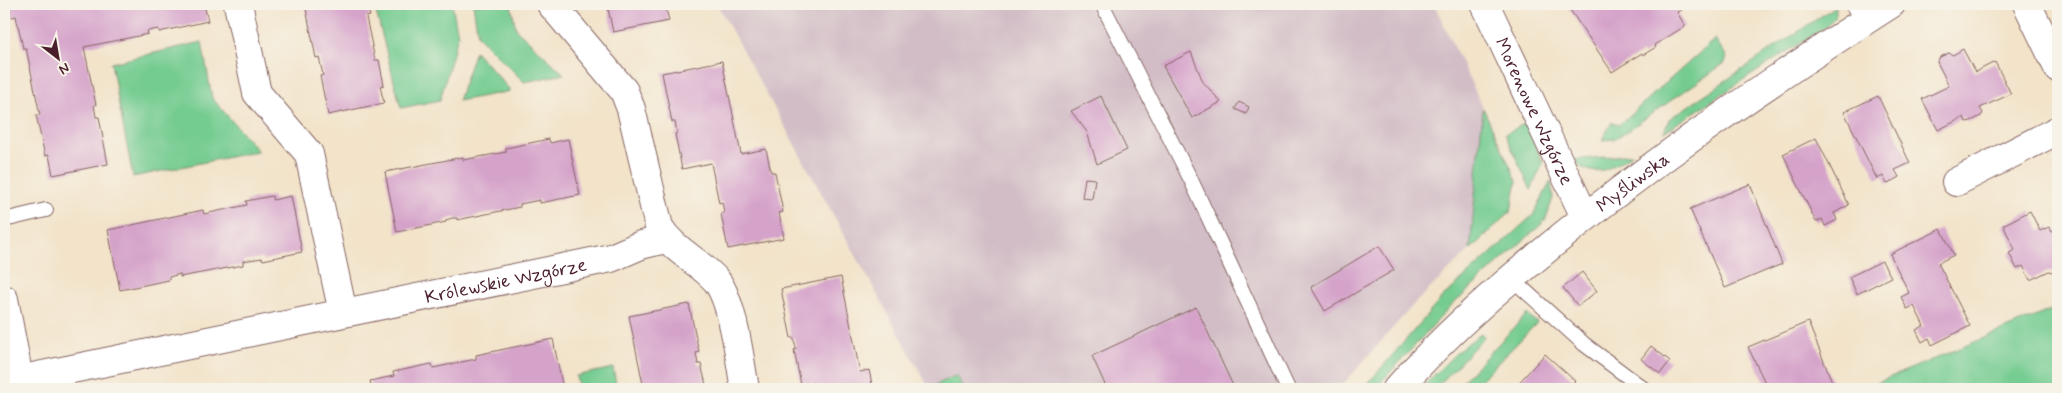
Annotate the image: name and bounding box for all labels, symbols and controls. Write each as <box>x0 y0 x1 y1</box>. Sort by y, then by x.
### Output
north arrow <box>32 32 82 82</box>
street label: Morenowe Wzgórze <box>1488 34 1579 189</box>
text: N <box>56 58 73 78</box>
street label: Myśliwska <box>1591 147 1675 219</box>
street label: Królewskie Wzgórze <box>423 252 589 310</box>

